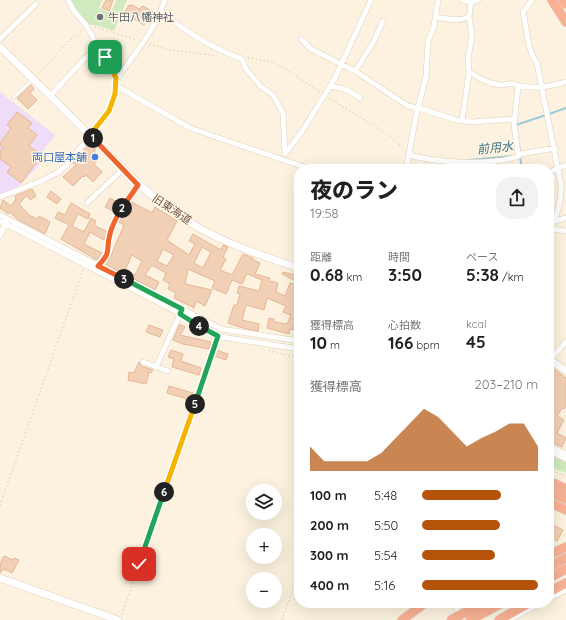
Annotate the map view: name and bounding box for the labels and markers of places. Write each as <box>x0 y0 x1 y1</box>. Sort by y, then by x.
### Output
place label: 牛田八幡神社 <box>108 10 174 24</box>
marker: 牛田八幡神社 <box>95 12 105 22</box>
pin <box>88 40 122 74</box>
pin: 1 <box>83 128 103 148</box>
place label: 両口屋本舗 <box>32 150 87 164</box>
marker: 両口屋本舗 <box>90 152 100 162</box>
pin: 2 <box>112 198 132 218</box>
pin: 3 <box>114 269 134 289</box>
pin: 4 <box>189 316 209 336</box>
pin: 5 <box>185 394 205 414</box>
pin: 6 <box>154 482 174 502</box>
pin <box>122 547 156 581</box>

